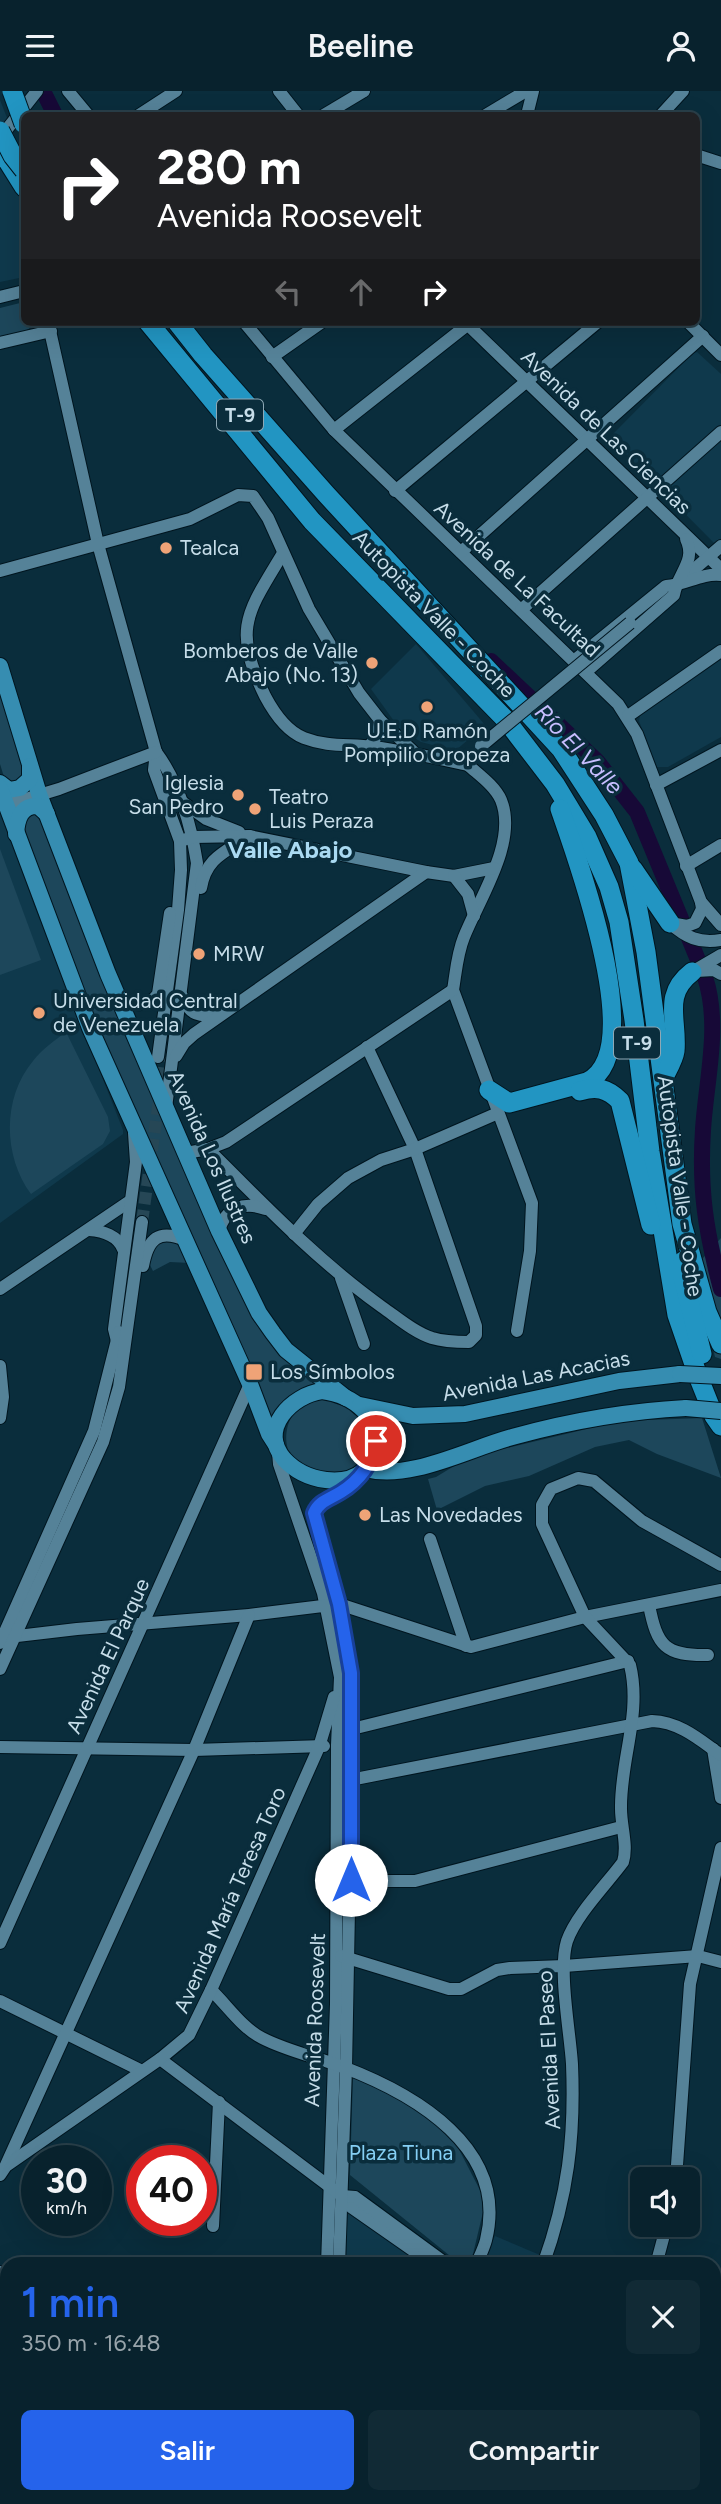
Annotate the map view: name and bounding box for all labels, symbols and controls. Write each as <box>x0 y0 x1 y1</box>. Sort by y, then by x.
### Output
icon: menu <box>21 27 59 65</box>
text: Beeline <box>307 27 414 65</box>
icon: person <box>662 27 700 65</box>
text: 280 m <box>157 137 302 196</box>
icon: right <box>42 140 133 231</box>
text: Avenida Roosevelt <box>157 197 422 235</box>
icon: left <box>269 273 307 311</box>
icon: ahead <box>342 273 380 311</box>
icon: right <box>415 273 453 311</box>
street label: Avenida de Las Ciencias <box>516 344 696 519</box>
road number: T-9 <box>217 399 263 431</box>
street label: Avenida de La Facultad <box>429 495 605 662</box>
street label: Autopista Valle - Coche <box>348 525 521 703</box>
place label: Tealca <box>180 535 239 560</box>
marker: Tealca <box>158 540 174 556</box>
place label: Bomberos de Valle Abajo (No. 13) <box>183 638 358 687</box>
marker: Bomberos de Valle Abajo (No. 13) <box>364 655 380 671</box>
water label: Río El Valle <box>529 698 629 800</box>
marker: U.E.D Ramón Pompilio Oropeza <box>419 699 435 715</box>
place label: U.E.D Ramón Pompilio Oropeza <box>344 718 510 767</box>
place label: Iglesia San Pedro <box>128 770 224 819</box>
place label: Teatro Luis Peraza <box>269 784 374 833</box>
marker: Iglesia San Pedro <box>230 787 246 803</box>
marker: Teatro Luis Peraza <box>247 801 263 817</box>
district label: Valle Abajo <box>227 835 353 864</box>
place label: MRW <box>213 941 264 966</box>
marker: MRW <box>191 946 207 962</box>
place label: Universidad Central de Venezuela <box>53 988 238 1037</box>
marker: Universidad Central de Venezuela <box>31 1005 47 1021</box>
road number: T-9 <box>614 1027 660 1059</box>
street label: Avenida Los Ilustres <box>163 1066 262 1247</box>
street label: Autopista Valle - Coche <box>653 1074 708 1298</box>
street label: Avenida Las Acacias <box>440 1345 632 1406</box>
place label: Los Símbolos <box>270 1359 395 1384</box>
marker: Los Símbolos <box>244 1362 264 1382</box>
pin <box>346 1411 406 1471</box>
icon: arrive <box>357 1422 395 1460</box>
place label: Las Novedades <box>379 1502 522 1527</box>
marker: Las Novedades <box>357 1507 373 1523</box>
street label: Avenida El Parque <box>61 1574 154 1737</box>
street label: Avenida María Teresa Toro <box>168 1783 291 2017</box>
position arrow <box>314 1843 388 1917</box>
street label: Avenida Roosevelt <box>299 1933 330 2107</box>
street label: Avenida El Paseo <box>532 1970 565 2130</box>
park label: Plaza Tiuna <box>349 2140 453 2165</box>
speed limit sign: 40 <box>126 2145 217 2236</box>
text: 30 <box>45 2160 88 2202</box>
map controls <box>630 2167 700 2237</box>
button: sound <box>630 2167 700 2237</box>
text: km/h <box>46 2197 87 2219</box>
text: 1 min <box>21 2277 119 2328</box>
button: close <box>626 2280 700 2354</box>
text: 350 m · 16:48 <box>21 2329 161 2357</box>
button: Salir <box>21 2410 354 2490</box>
button: Compartir <box>368 2410 700 2490</box>

